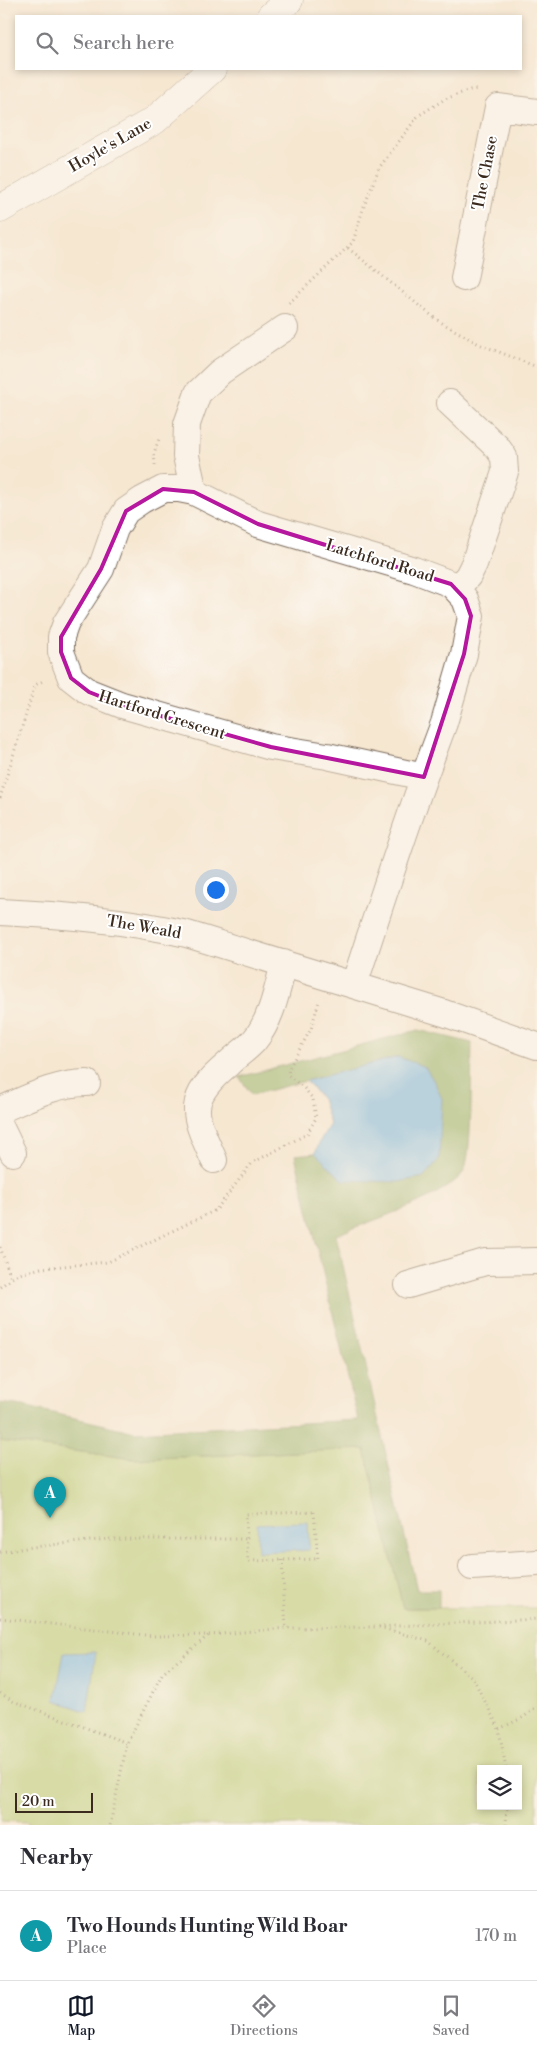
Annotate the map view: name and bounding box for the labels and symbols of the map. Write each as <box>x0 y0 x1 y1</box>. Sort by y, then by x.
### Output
street label: Hoyle's Lane <box>65 113 155 177</box>
street label: The Chase <box>468 134 502 212</box>
street label: Latchford Road <box>323 535 437 587</box>
street label: Hartford Crescent <box>96 686 228 744</box>
your location <box>203 877 229 903</box>
street label: The Weald <box>105 911 183 943</box>
pin: A <box>34 1477 66 1518</box>
scale bar <box>15 1790 92 1813</box>

